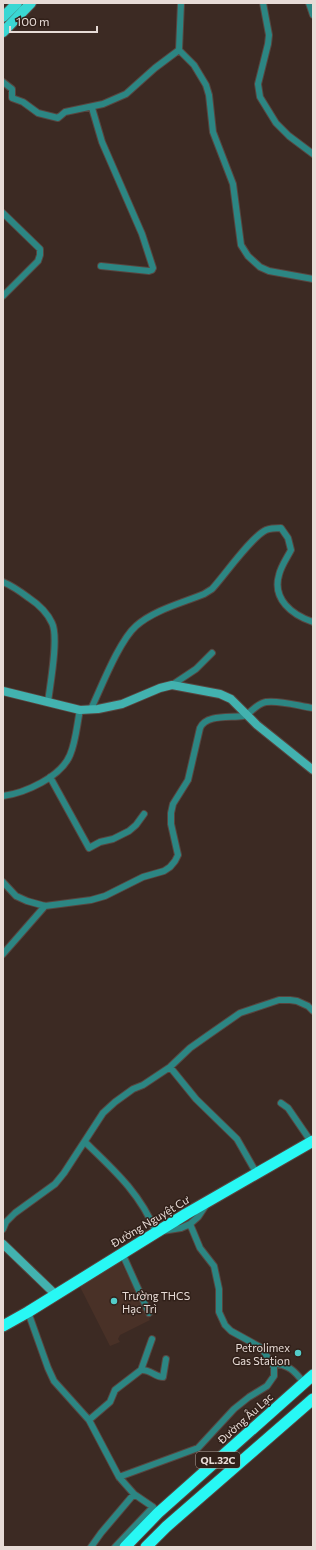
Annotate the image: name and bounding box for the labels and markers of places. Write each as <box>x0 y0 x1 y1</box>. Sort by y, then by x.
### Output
place label: Trường THCS Hạc Trì <box>122 1289 190 1315</box>
marker: Trường THCS Hạc Trì <box>109 1296 119 1306</box>
place label: Petrolimex Gas Station <box>232 1341 290 1367</box>
marker: Petrolimex Gas Station <box>293 1348 303 1358</box>

